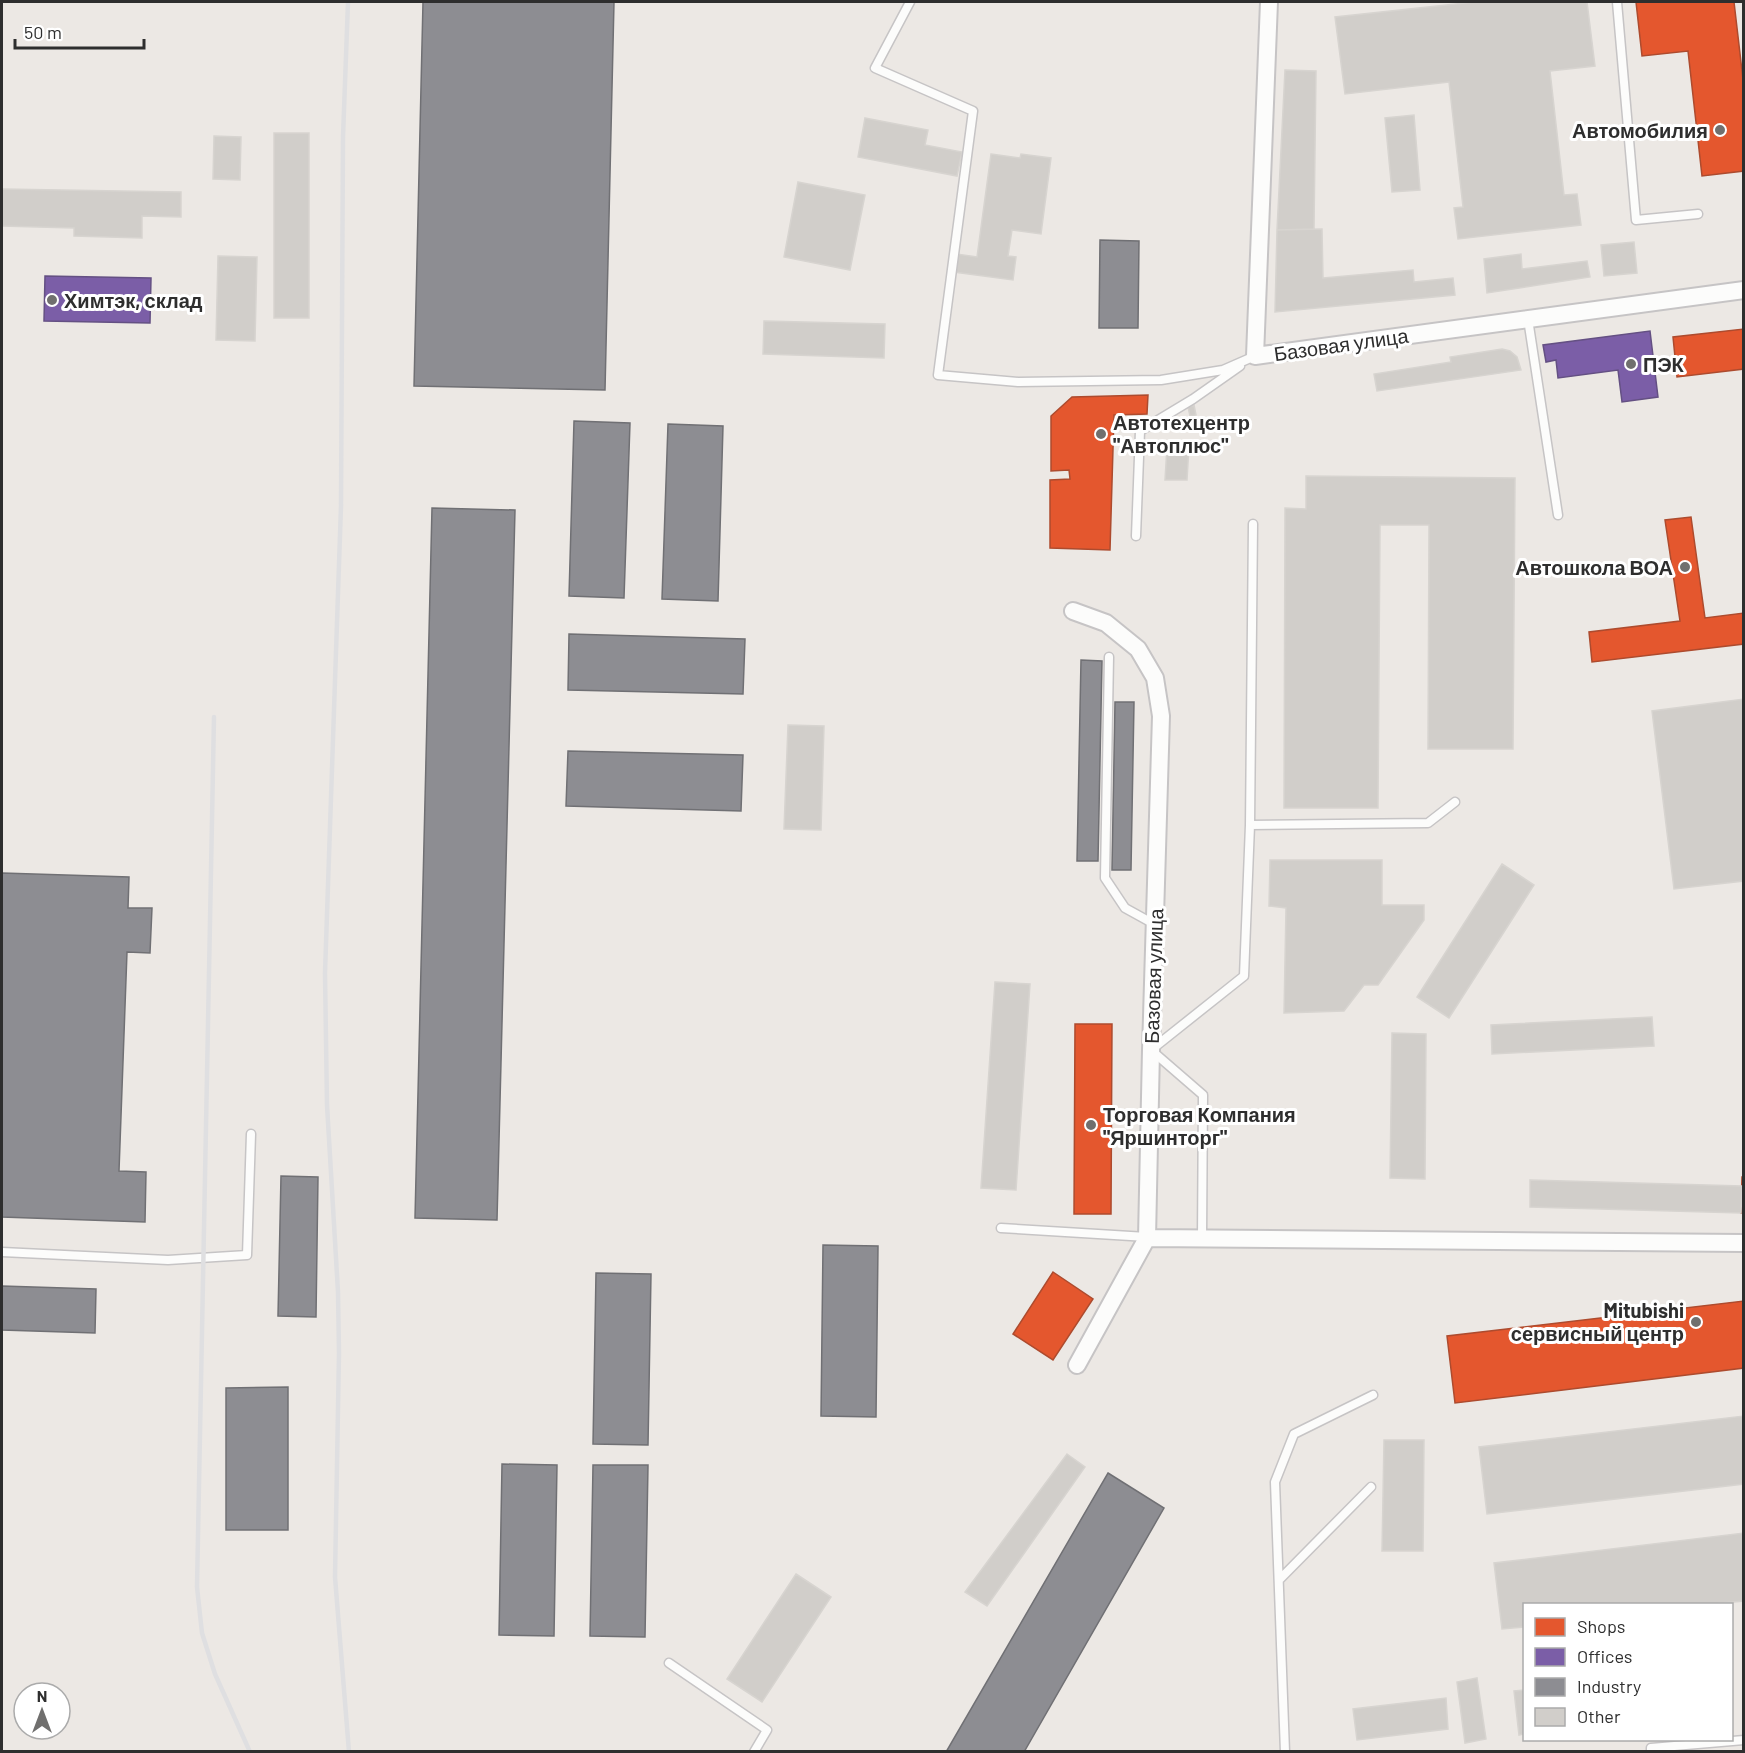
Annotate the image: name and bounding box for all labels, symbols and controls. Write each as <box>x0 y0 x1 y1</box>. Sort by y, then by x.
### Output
scale bar <box>15 12 144 50</box>
text: 50 m <box>24 21 62 43</box>
place label: Автомобилия <box>1572 118 1708 142</box>
marker: Автомобилия <box>1713 123 1727 137</box>
place label: Химтэк, склад <box>64 288 203 312</box>
marker: Химтэк, склад <box>45 293 59 307</box>
street label: Базовая улица <box>1272 323 1411 365</box>
place label: ПЭК <box>1643 352 1685 376</box>
marker: ПЭК <box>1624 357 1638 371</box>
place label: Автотехцентр "Автоплюс" <box>1113 410 1250 457</box>
marker: Автотехцентр "Автоплюс" <box>1094 427 1108 441</box>
place label: Автошкола ВОА <box>1515 555 1673 579</box>
marker: Автошкола ВОА <box>1678 560 1692 574</box>
street label: Базовая улица <box>1139 907 1167 1044</box>
place label: Торговая Компания "Яршинторг" <box>1103 1102 1296 1149</box>
marker: Торговая Компания "Яршинторг" <box>1084 1118 1098 1132</box>
place label: Mitubishi сервисный центр <box>1511 1298 1684 1345</box>
marker: Mitubishi сервисный центр <box>1689 1315 1703 1329</box>
legend <box>1523 1603 1733 1741</box>
text: Shops <box>1577 1615 1626 1637</box>
text: Offices <box>1577 1645 1633 1667</box>
text: Industry <box>1577 1675 1641 1697</box>
north arrow <box>12 1681 72 1741</box>
text: N <box>37 1686 47 1705</box>
text: Other <box>1577 1705 1621 1727</box>

